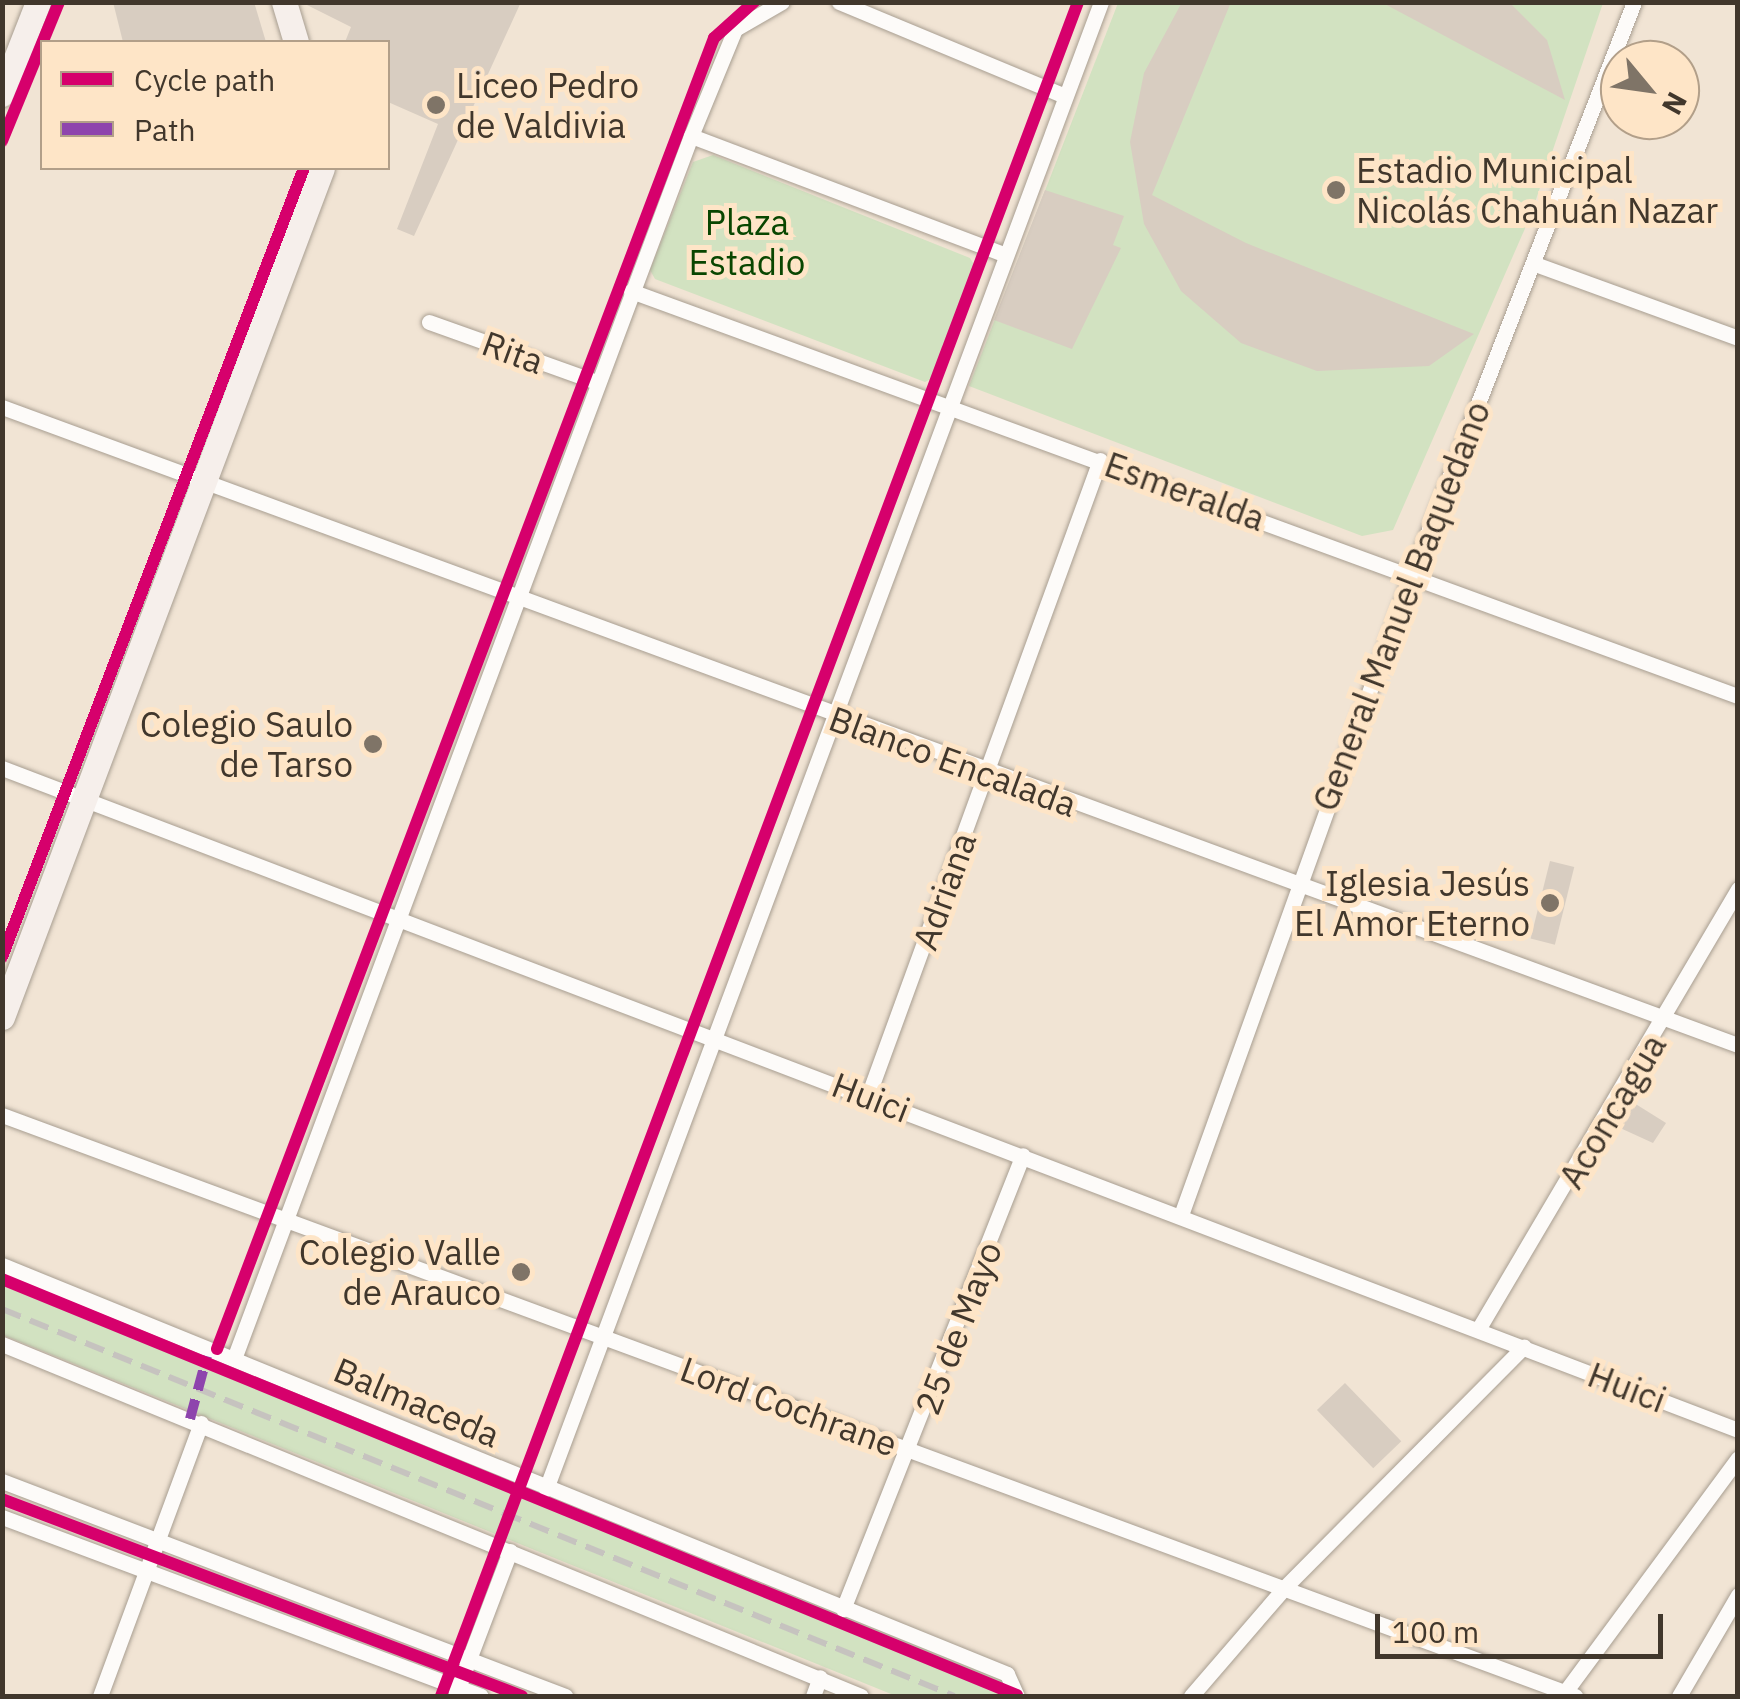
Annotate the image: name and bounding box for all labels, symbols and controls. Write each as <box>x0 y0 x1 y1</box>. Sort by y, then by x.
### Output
legend <box>40 40 390 170</box>
north arrow <box>1600 40 1700 140</box>
text: Cycle path <box>134 60 275 99</box>
place label: Liceo Pedro de Valdivia <box>456 64 639 146</box>
text: N <box>1654 86 1696 122</box>
marker: Liceo Pedro de Valdivia <box>425 94 447 116</box>
text: Path <box>134 110 195 149</box>
place label: Estadio Municipal Nicolás Chahuán Nazar <box>1356 149 1718 231</box>
marker: Estadio Municipal Nicolás Chahuán Nazar <box>1325 179 1347 201</box>
park label: Plaza Estadio <box>689 201 805 283</box>
street label: Rita <box>477 322 549 382</box>
street label: General Manuel Baquedano <box>1303 395 1499 817</box>
street label: Esmeralda <box>1099 443 1271 539</box>
street label: Blanco Encalada <box>824 697 1082 825</box>
place label: Colegio Saulo de Tarso <box>140 703 353 785</box>
marker: Colegio Saulo de Tarso <box>362 733 384 755</box>
street label: Adriana <box>903 827 985 955</box>
place label: Iglesia Jesús El Amor Eterno <box>1294 862 1530 944</box>
marker: Iglesia Jesús El Amor Eterno <box>1539 892 1561 914</box>
street label: Aconcagua <box>1550 1026 1674 1196</box>
street label: Huici <box>826 1063 916 1131</box>
place label: Colegio Valle de Arauco <box>299 1231 501 1313</box>
street label: 25 de Mayo <box>906 1236 1010 1420</box>
marker: Colegio Valle de Arauco <box>510 1261 532 1283</box>
street label: Lord Cochrane <box>675 1347 903 1465</box>
street label: Balmaceda <box>328 1348 506 1456</box>
street label: Huici <box>1582 1353 1672 1421</box>
scale bar <box>1380 1594 1668 1656</box>
text: 100 m <box>1392 1612 1479 1651</box>

